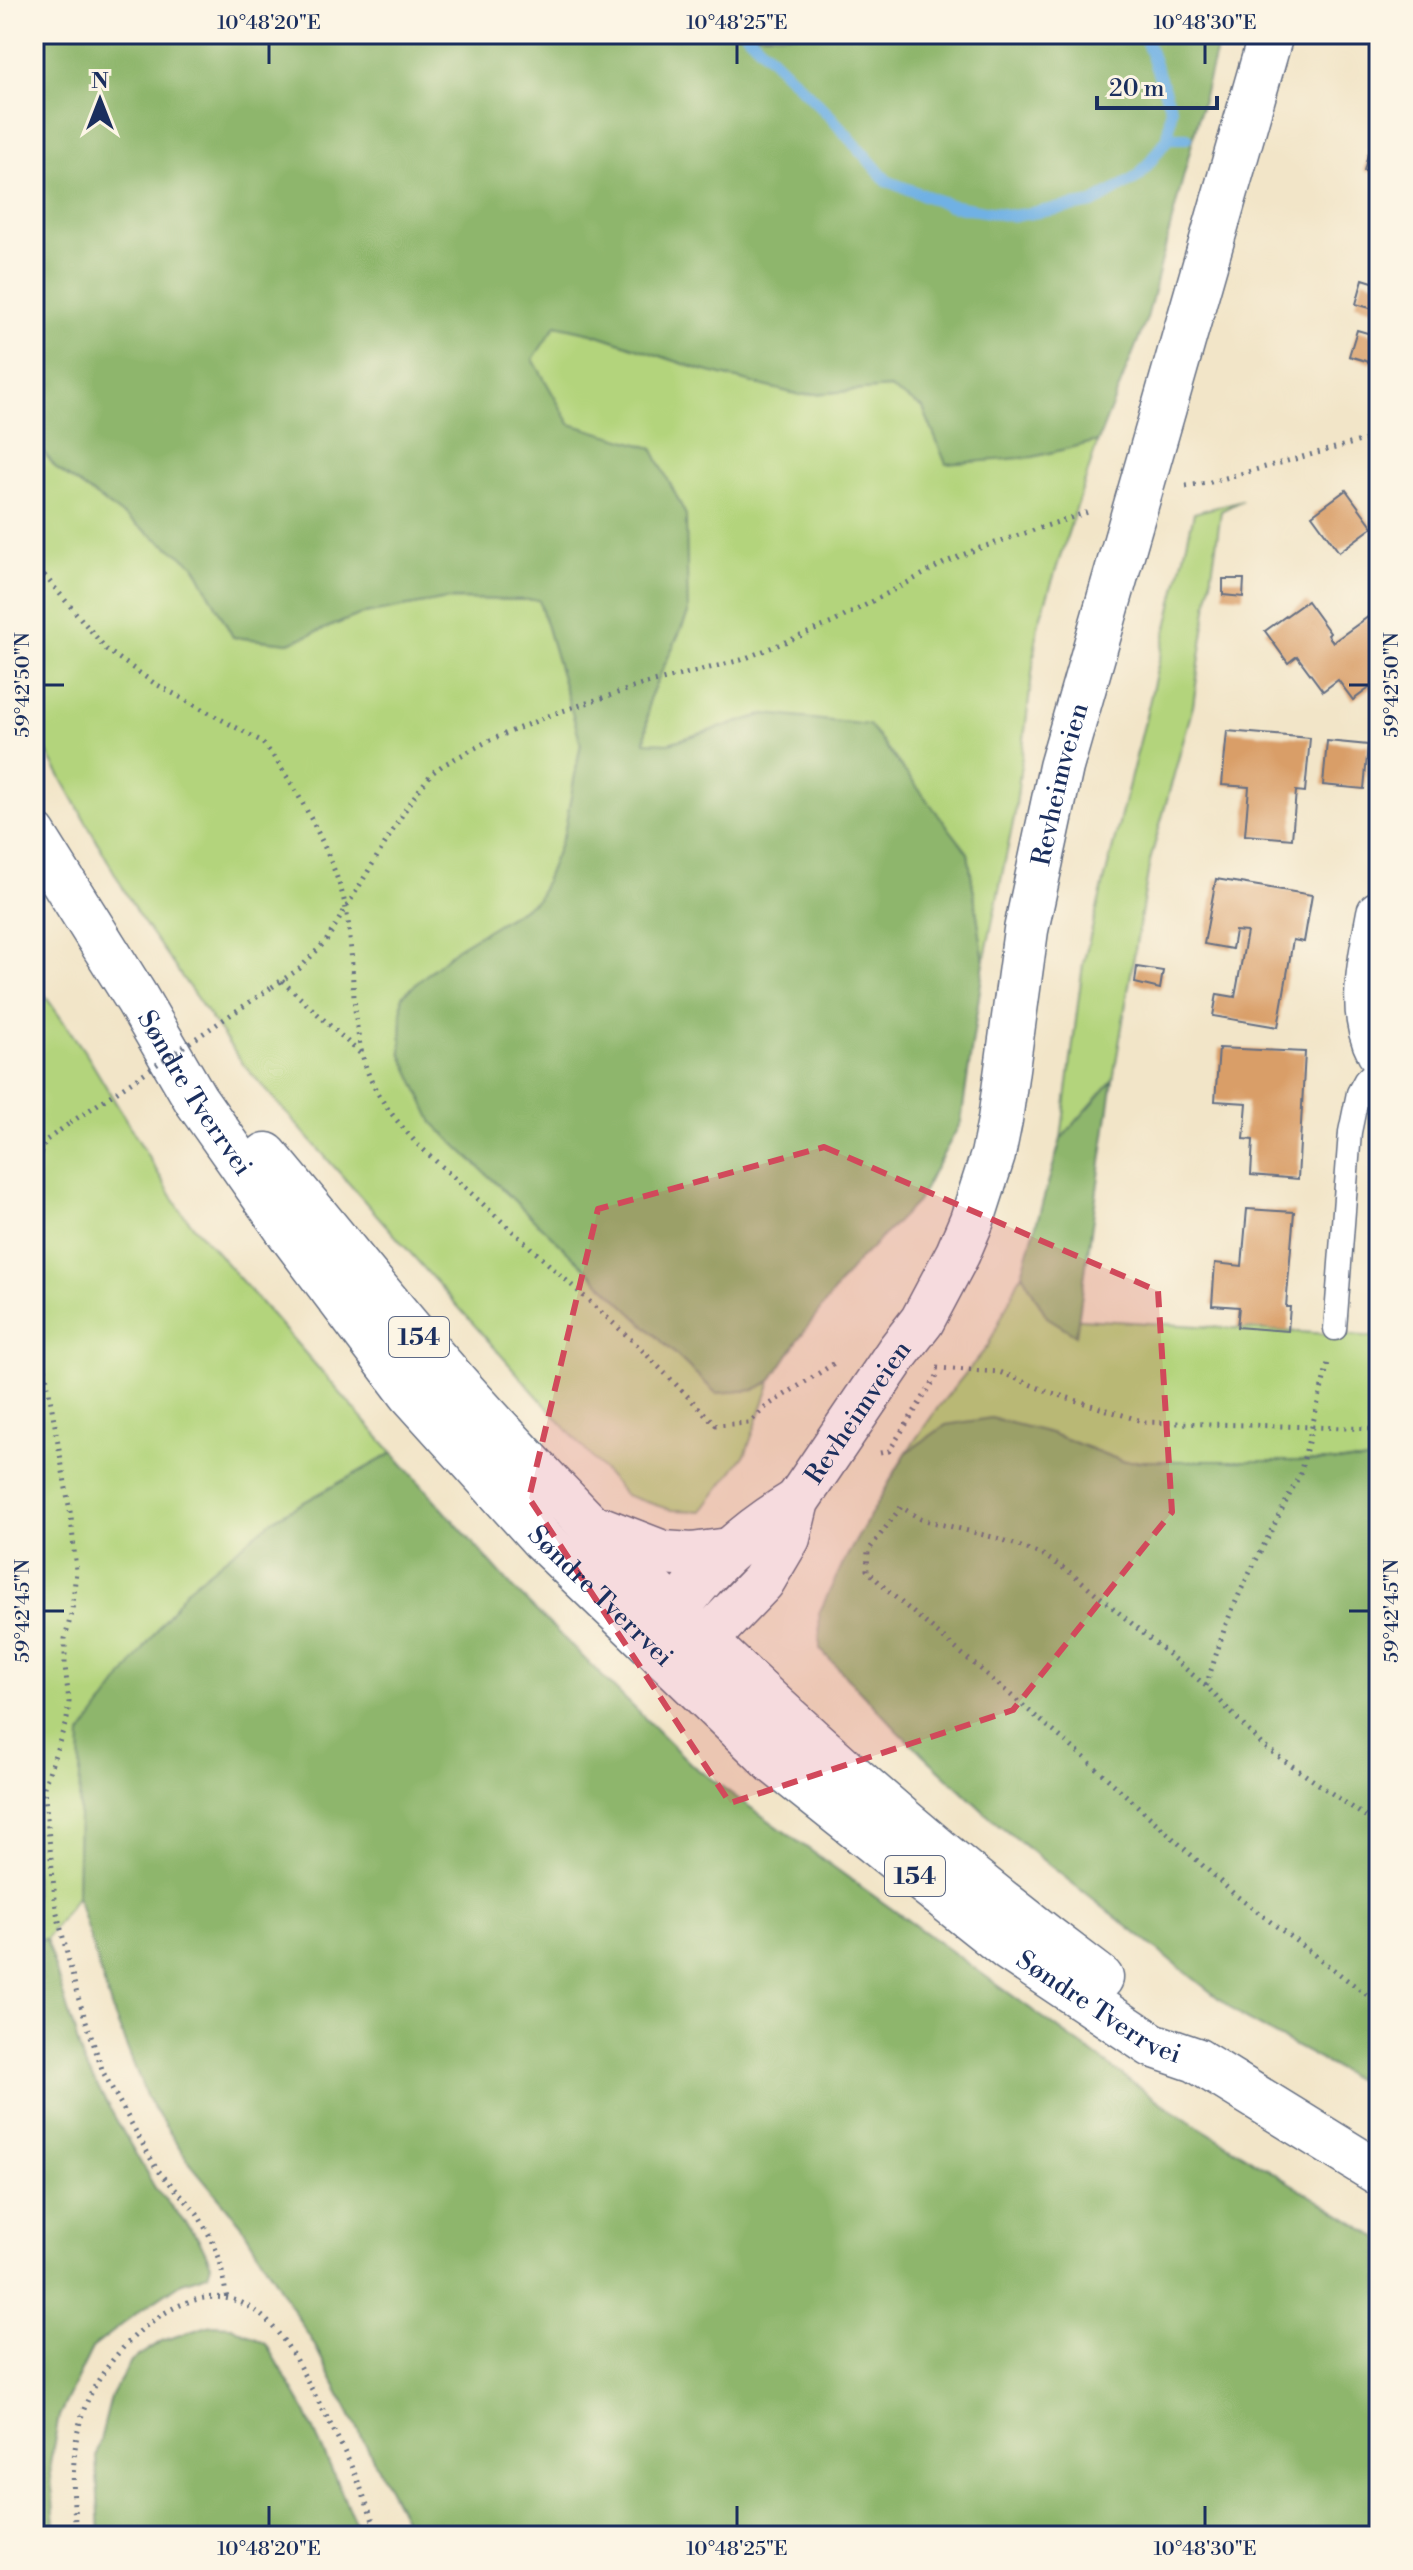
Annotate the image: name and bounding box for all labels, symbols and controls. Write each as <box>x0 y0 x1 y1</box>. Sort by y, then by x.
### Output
text: 10°48'20"E <box>217 11 321 36</box>
text: 10°48'25"E <box>686 11 788 36</box>
text: 10°48'30"E <box>1153 11 1257 36</box>
north arrow <box>60 60 140 140</box>
scale bar <box>1097 60 1217 110</box>
text: N <box>91 68 109 95</box>
text: 20 m <box>1109 74 1165 104</box>
text: 59°42'50"N <box>11 632 36 738</box>
text: 59°42'50"N <box>1380 632 1405 738</box>
street label: Revheimveien <box>1025 699 1096 869</box>
street label: Søndre Tverrvei <box>130 1005 259 1182</box>
road number: 154 <box>389 1317 449 1357</box>
street label: Revheimveien <box>798 1334 918 1490</box>
street label: Søndre Tverrvei <box>521 1519 680 1674</box>
text: 59°42'45"N <box>11 1559 36 1663</box>
text: 59°42'45"N <box>1380 1559 1405 1663</box>
road number: 154 <box>885 1856 945 1896</box>
street label: Søndre Tverrvei <box>1010 1944 1185 2071</box>
text: 10°48'20"E <box>217 2537 321 2562</box>
text: 10°48'25"E <box>686 2537 788 2562</box>
text: 10°48'30"E <box>1153 2537 1257 2562</box>

